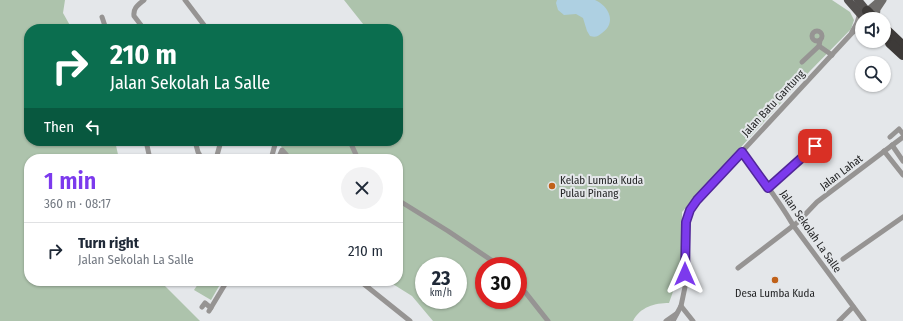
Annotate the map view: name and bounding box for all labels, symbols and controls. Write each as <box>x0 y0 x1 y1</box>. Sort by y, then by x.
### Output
map controls <box>855 12 891 92</box>
button: sound <box>855 12 891 48</box>
text: 210 m <box>110 38 177 71</box>
icon: right <box>44 40 96 92</box>
button: search <box>855 56 891 92</box>
street label: Jalan Batu Gantung <box>739 67 808 139</box>
text: Jalan Sekolah La Salle <box>110 72 270 94</box>
icon: left <box>82 116 104 138</box>
text: Then <box>44 118 74 136</box>
pin <box>798 129 832 163</box>
icon: arrive <box>804 135 826 157</box>
street label: Jalan Lahat <box>817 152 865 193</box>
text: 1 min <box>44 167 96 195</box>
button: close <box>341 167 383 209</box>
place label: Kelab Lumba Kuda Pulau Pinang <box>560 174 643 200</box>
marker: Kelab Lumba Kuda Pulau Pinang <box>547 181 557 191</box>
street label: Jalan Sekolah La Salle <box>777 187 844 275</box>
text: 360 m · 08:17 <box>44 196 111 211</box>
text: Turn right <box>78 234 139 252</box>
icon: right <box>44 240 66 262</box>
text: 210 m <box>348 242 383 260</box>
text: Jalan Sekolah La Salle <box>78 252 194 267</box>
position arrow <box>664 253 706 295</box>
speed limit sign: 30 <box>475 257 527 309</box>
text: 23 <box>432 266 450 290</box>
marker: Desa Lumba Kuda <box>770 275 780 285</box>
text: km/h <box>430 287 452 299</box>
place label: Desa Lumba Kuda <box>735 287 815 300</box>

